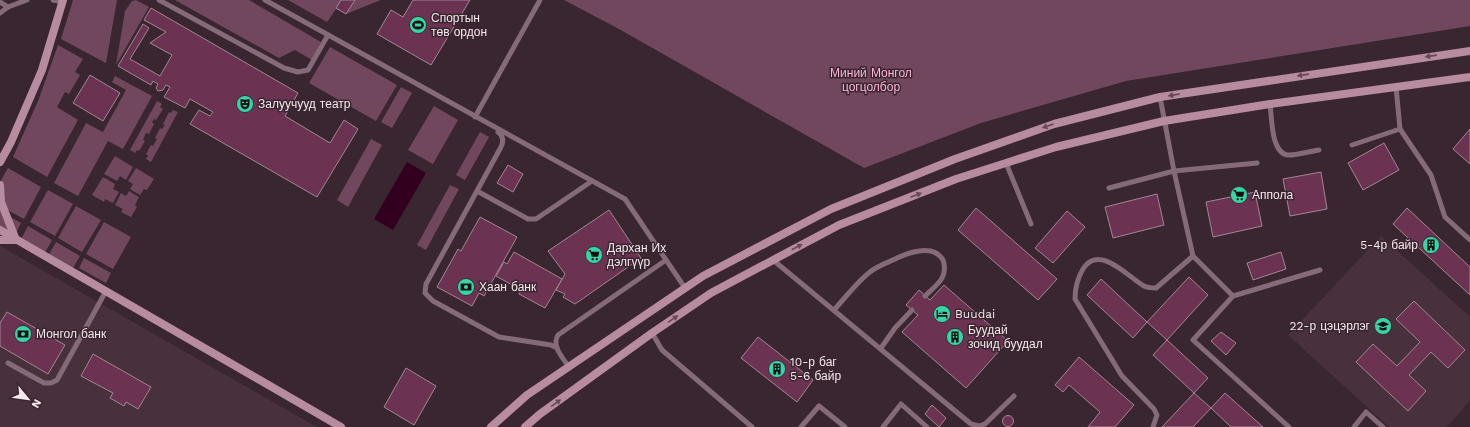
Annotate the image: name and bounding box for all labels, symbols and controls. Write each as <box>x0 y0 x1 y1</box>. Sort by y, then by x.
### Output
place label: Спортын төв ордон <box>431 11 487 39</box>
sports icon: Спортын төв ордон <box>408 15 428 35</box>
one-way arrow <box>1425 53 1437 59</box>
park label: Миний Монгол цогцолбор <box>830 66 912 94</box>
one-way arrow <box>1297 72 1309 78</box>
one-way arrow <box>1168 92 1180 98</box>
theatre icon: Залуучууд театр <box>235 94 255 114</box>
place label: Залуучууд театр <box>258 97 351 111</box>
one-way arrow <box>1042 123 1054 129</box>
supermarket icon: Аппола <box>1229 185 1249 205</box>
place label: Аппола <box>1252 188 1293 202</box>
one-way arrow <box>911 191 923 197</box>
building icon: 5-4р байр <box>1421 235 1441 255</box>
place label: 5-4р байр <box>1360 238 1418 252</box>
place label: Дархан Их дэлгүүр <box>607 241 666 269</box>
one-way arrow <box>792 244 803 251</box>
supermarket icon: Дархан Их дэлгүүр <box>584 245 604 265</box>
bank icon: Хаан банк <box>456 277 476 297</box>
place label: Хаан банк <box>479 280 537 294</box>
hotel icon: Buudai <box>932 304 952 324</box>
place label: Buudai <box>955 307 995 321</box>
one-way arrow <box>668 315 678 323</box>
school or university icon: 22-р цэцэрлэг <box>1373 316 1393 336</box>
place label: 22-р цэцэрлэг <box>1290 319 1371 333</box>
place label: Буудай зочид буудал <box>968 323 1043 351</box>
bank icon: Монгол банк <box>13 324 33 344</box>
place label: Монгол банк <box>36 327 107 341</box>
building icon: Буудай зочид буудал <box>945 327 965 347</box>
place label: 10-р баг 5-6 байр <box>790 355 841 383</box>
building icon: 10-р баг 5-6 байр <box>767 359 787 379</box>
north arrow <box>8 379 48 419</box>
text: N <box>29 397 44 410</box>
one-way arrow <box>550 399 561 407</box>

